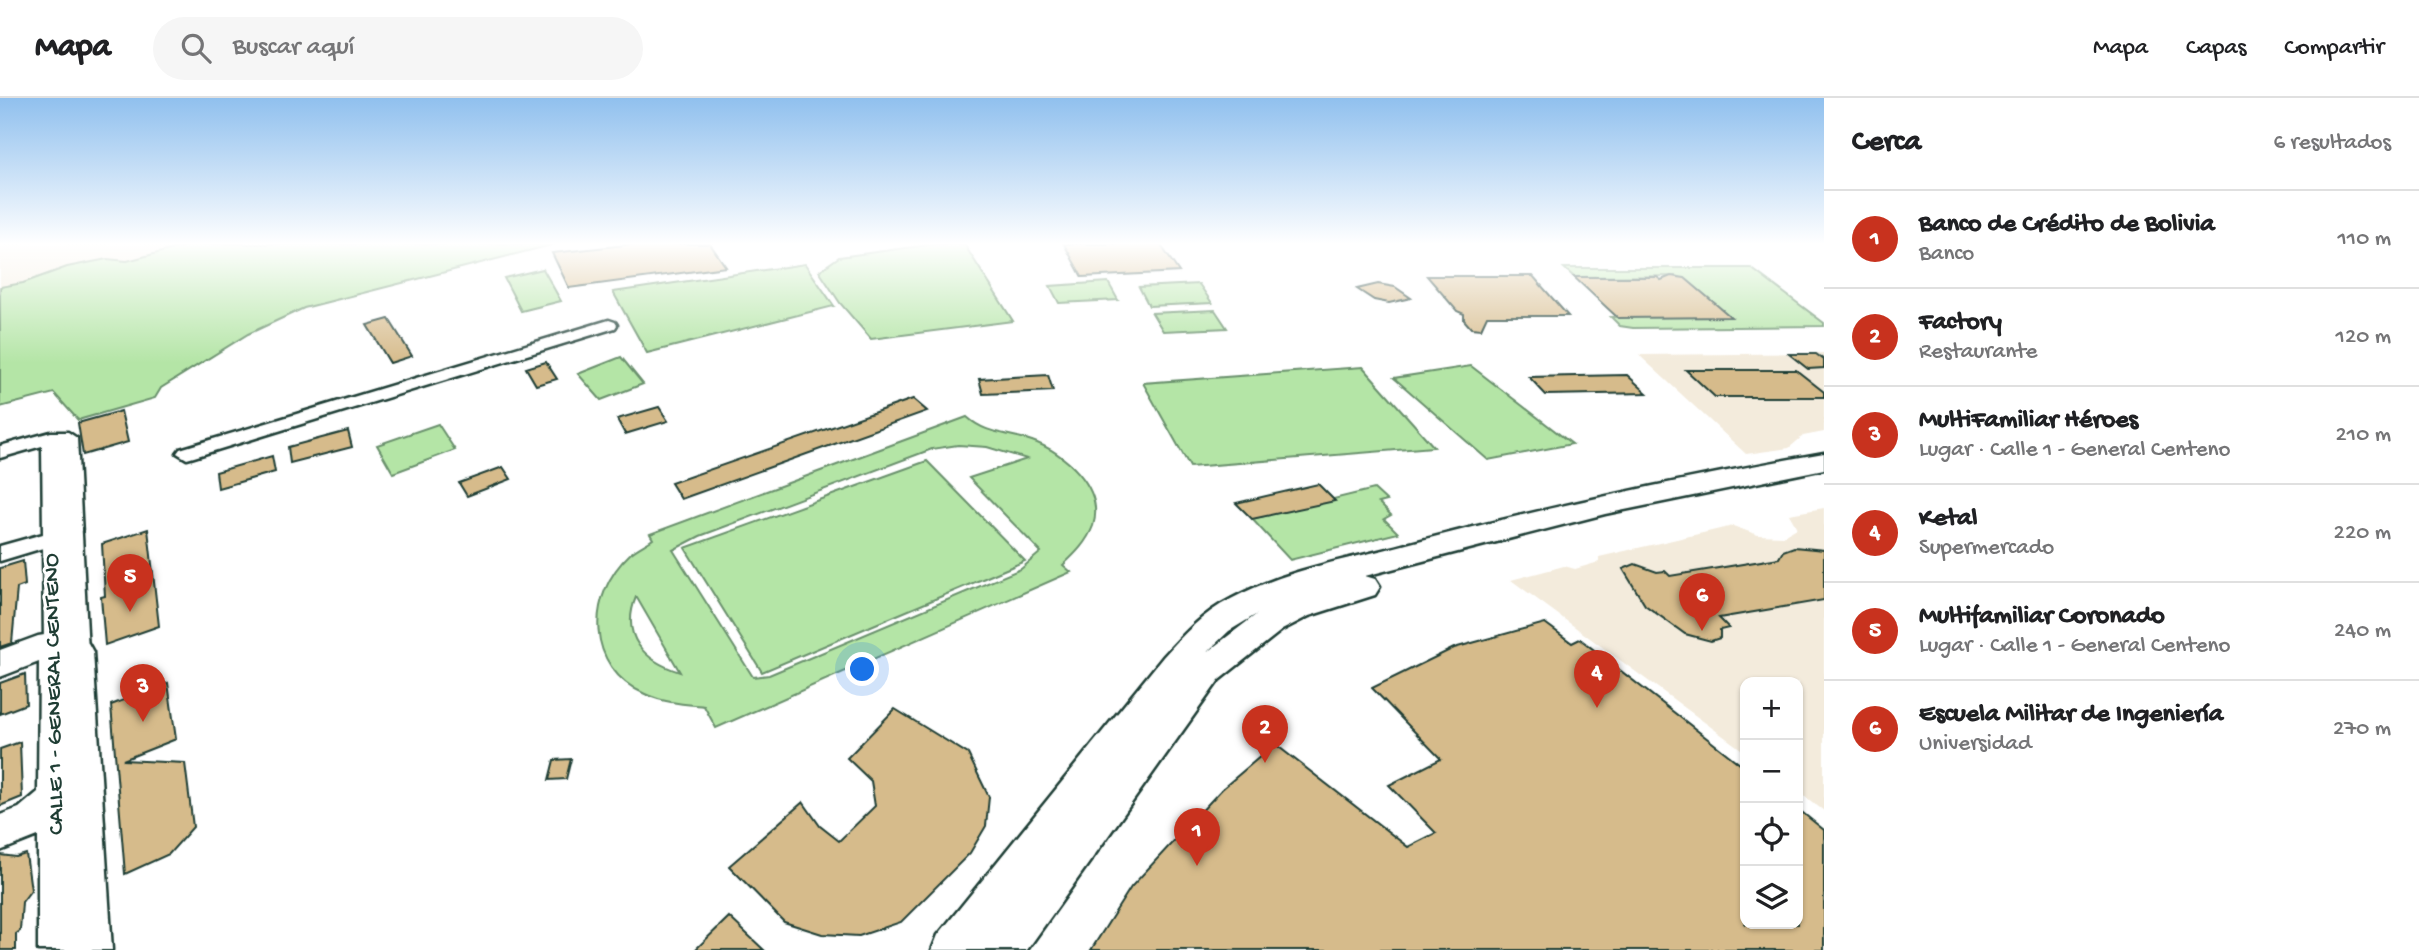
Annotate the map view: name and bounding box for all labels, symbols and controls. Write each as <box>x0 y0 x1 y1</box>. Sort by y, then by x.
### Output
search box <box>153 17 643 80</box>
text: Mapa <box>35 29 111 67</box>
icon: search <box>177 29 215 67</box>
text: Buscar aquí <box>233 33 354 64</box>
text: Mapa <box>2093 34 2148 63</box>
text: Capas <box>2186 34 2246 63</box>
text: Compartir <box>2284 34 2384 63</box>
text: Cerca <box>1852 126 1921 161</box>
text: 6 resultados <box>2274 130 2391 157</box>
text: Banco de Crédito de Bolivia <box>1919 210 2215 241</box>
text: 1 <box>1870 226 1880 253</box>
text: 110 m <box>2338 226 2391 253</box>
text: Banco <box>1919 241 1974 268</box>
text: Factory <box>1919 308 2002 339</box>
text: 2 <box>1869 324 1881 351</box>
text: 120 m <box>2336 324 2391 351</box>
text: Restaurante <box>1919 339 2037 366</box>
text: MultiFamiliar Héroes <box>1919 406 2138 437</box>
text: 3 <box>1869 422 1881 449</box>
text: 210 m <box>2336 422 2391 449</box>
text: Lugar · Calle 1 - General Centeno <box>1919 437 2230 464</box>
text: Ketal <box>1919 504 1978 535</box>
text: 4 <box>1870 520 1880 547</box>
text: 220 m <box>2334 520 2391 547</box>
text: Supermercado <box>1919 535 2054 562</box>
street label: CALLE 1 - GENERAL CENTENO <box>39 553 71 835</box>
pin: 5 <box>107 554 153 612</box>
pin: 6 <box>1679 573 1725 631</box>
text: Multifamiliar Coronado <box>1919 602 2165 633</box>
text: 5 <box>1869 618 1881 645</box>
text: 240 m <box>2334 618 2391 645</box>
text: Lugar · Calle 1 - General Centeno <box>1919 633 2230 660</box>
pin: 4 <box>1574 650 1620 708</box>
your location <box>845 652 879 686</box>
pin: 3 <box>120 664 166 722</box>
map controls <box>1740 677 1803 929</box>
button: + <box>1740 677 1803 740</box>
text: Escuela Militar de Ingeniería <box>1919 700 2223 731</box>
pin: 2 <box>1242 705 1288 763</box>
text: 6 <box>1869 716 1881 743</box>
text: 270 m <box>2333 716 2391 743</box>
text: Universidad <box>1919 731 2032 758</box>
button: − <box>1740 740 1803 803</box>
button: locate <box>1740 803 1803 866</box>
pin: 1 <box>1174 808 1220 866</box>
button: layers <box>1740 866 1803 929</box>

